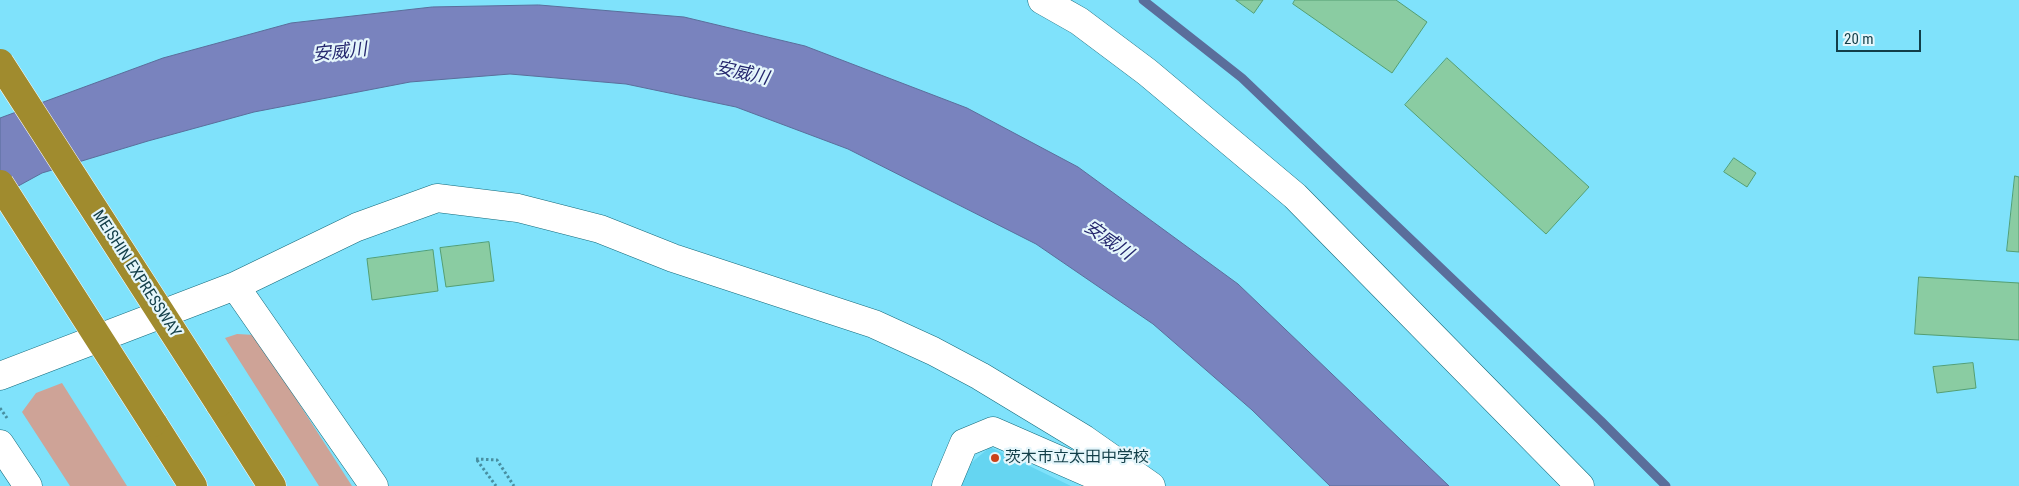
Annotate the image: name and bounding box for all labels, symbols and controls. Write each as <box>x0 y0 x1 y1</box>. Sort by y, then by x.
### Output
scale bar <box>1839 20 1924 52</box>
text: 20 m <box>1844 30 1874 48</box>
water label: 安威川 <box>312 39 368 67</box>
water label: 安威川 <box>713 58 771 90</box>
street label: MEISHIN EXPRESSWAY <box>88 207 184 341</box>
water label: 安威川 <box>1080 217 1136 265</box>
place label: 茨木市立太田中学校 <box>1005 448 1149 468</box>
marker: 茨木市立太田中学校 <box>989 452 1001 464</box>

